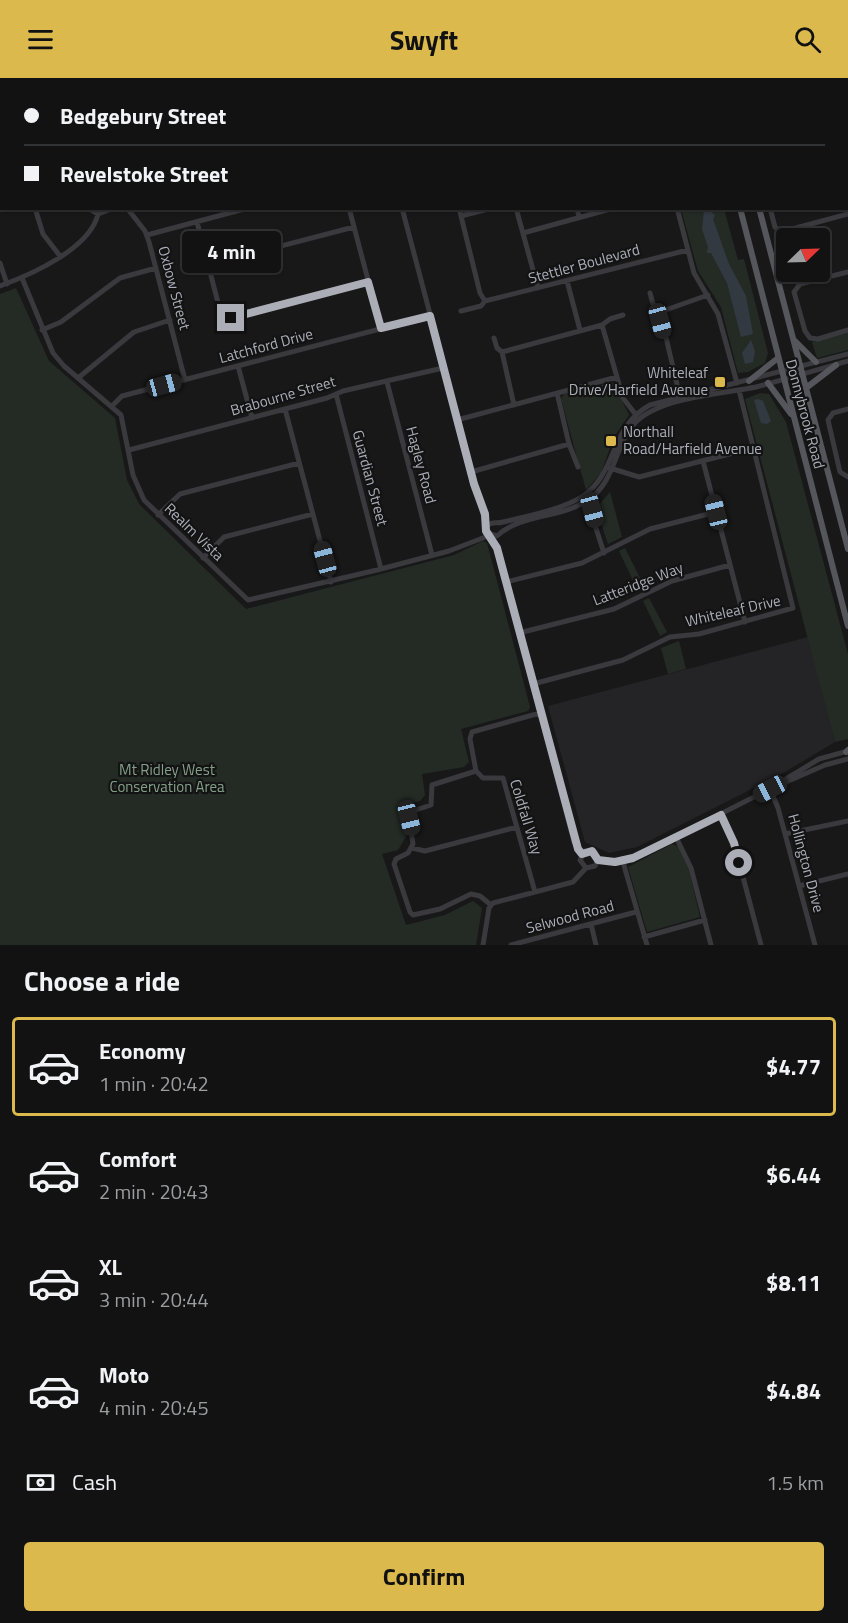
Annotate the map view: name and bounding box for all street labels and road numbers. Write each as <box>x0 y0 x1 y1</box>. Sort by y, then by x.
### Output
street label: Stettler Boulevard <box>526 238 642 289</box>
street label: Oxbow Street <box>152 243 197 333</box>
street label: Latchford Drive <box>216 322 315 369</box>
street label: Donnybrook Road <box>780 357 831 471</box>
street label: Brabourne Street <box>228 369 339 422</box>
street label: Hagley Road <box>400 424 443 506</box>
street label: Guardian Street <box>347 427 395 529</box>
street label: Realm Vista <box>159 497 230 566</box>
street label: Latteridge Way <box>589 556 687 611</box>
street label: Whiteleaf Drive <box>683 588 783 633</box>
street label: Coldfall Way <box>504 776 549 857</box>
street label: Hollington Drive <box>782 811 831 915</box>
street label: Selwood Road <box>523 894 616 939</box>

